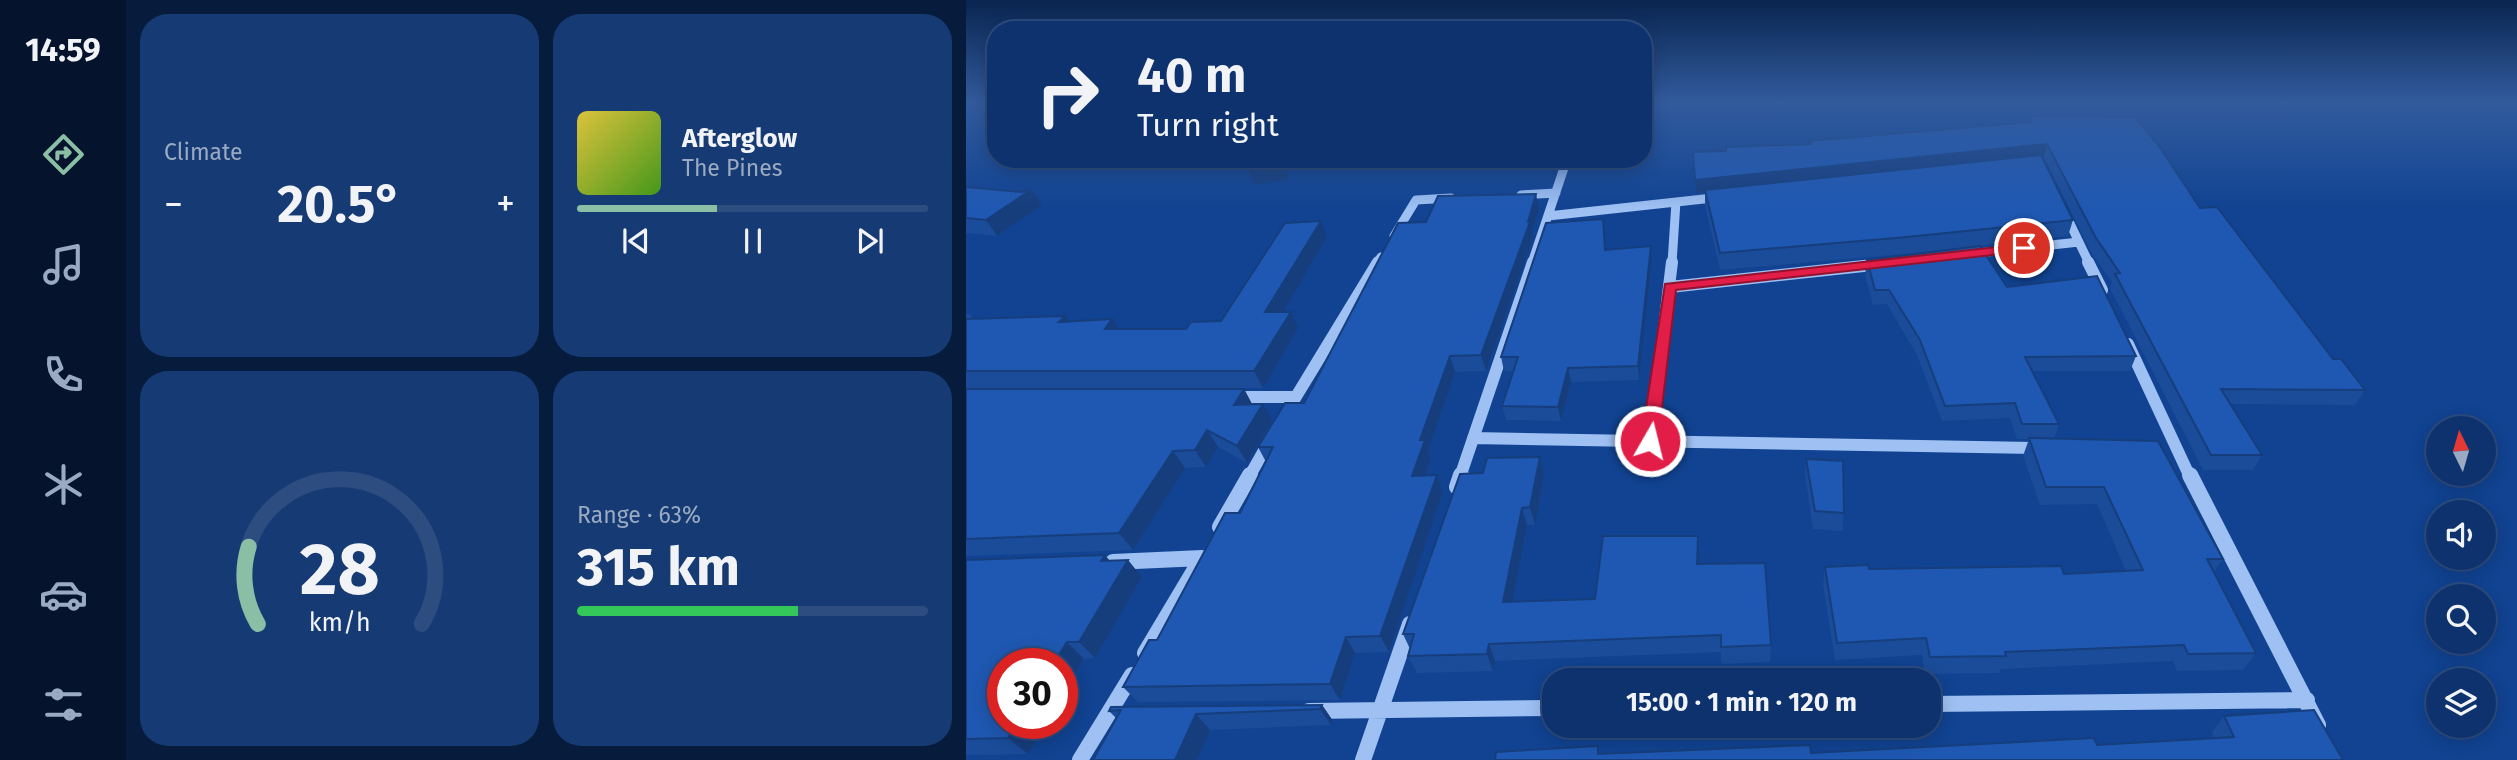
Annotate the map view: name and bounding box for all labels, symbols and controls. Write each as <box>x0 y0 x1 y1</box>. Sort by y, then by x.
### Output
text: 14:59 <box>25 31 101 69</box>
text: 40 m <box>1137 46 1246 105</box>
icon: right <box>1022 49 1113 140</box>
text: Turn right <box>1137 106 1279 144</box>
text: Afterglow <box>682 123 797 154</box>
icon: directions <box>39 130 88 179</box>
text: Climate <box>164 138 243 166</box>
text: The Pines <box>682 154 783 182</box>
text: 20.5° <box>277 173 402 236</box>
text: − <box>164 181 183 227</box>
text: + <box>496 181 515 227</box>
pin <box>1994 218 2054 278</box>
icon: previous <box>617 222 655 260</box>
icon: pause <box>734 222 772 260</box>
icon: next <box>851 222 889 260</box>
icon: arrive <box>2005 229 2043 267</box>
icon: music <box>39 240 88 289</box>
icon: phone <box>39 350 88 399</box>
position arrow <box>1613 404 1687 478</box>
north arrow <box>2426 416 2496 486</box>
map controls <box>2426 416 2496 738</box>
icon: climate <box>39 460 88 509</box>
button: sound <box>2426 500 2496 570</box>
text: Range · 63% <box>577 501 701 529</box>
text: 28 <box>300 527 379 614</box>
text: 315 km <box>577 536 740 599</box>
icon: car <box>39 570 88 619</box>
button: search <box>2426 584 2496 654</box>
text: km/h <box>309 608 370 638</box>
speed limit sign: 30 <box>987 648 1078 739</box>
button: layers <box>2426 668 2496 738</box>
icon: filters <box>39 680 88 729</box>
text: 15:00 · 1 min · 120 m <box>1626 687 1857 718</box>

